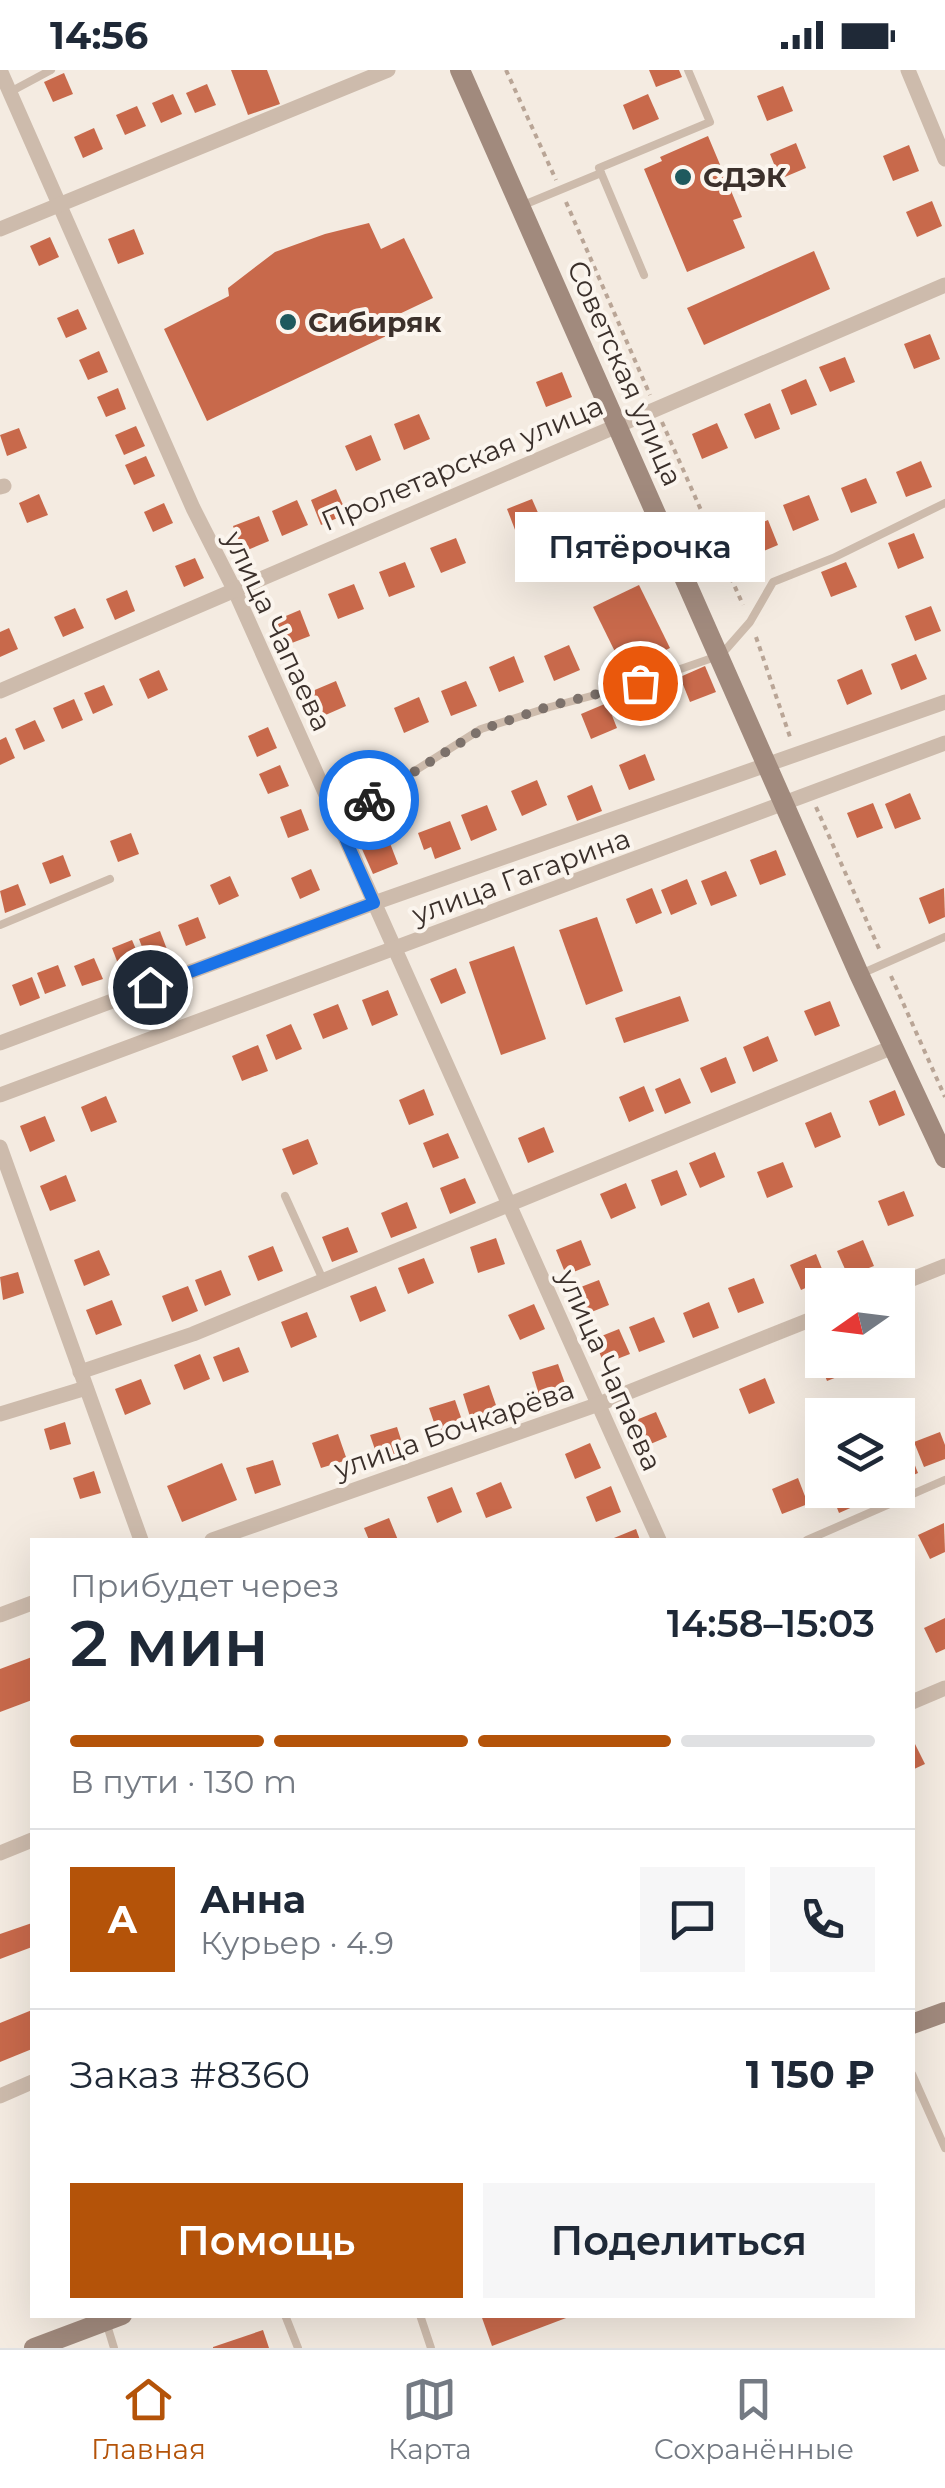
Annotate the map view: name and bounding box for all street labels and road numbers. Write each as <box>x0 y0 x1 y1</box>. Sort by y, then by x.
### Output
street label: Советская улица <box>560 255 690 491</box>
street label: Пролетарская улица <box>316 388 608 538</box>
street label: улица Чапаева <box>216 525 339 736</box>
street label: улица Гагарина <box>406 821 635 932</box>
street label: улица Чапаева <box>550 1263 670 1476</box>
street label: улица Бочкарёва <box>328 1372 579 1486</box>

